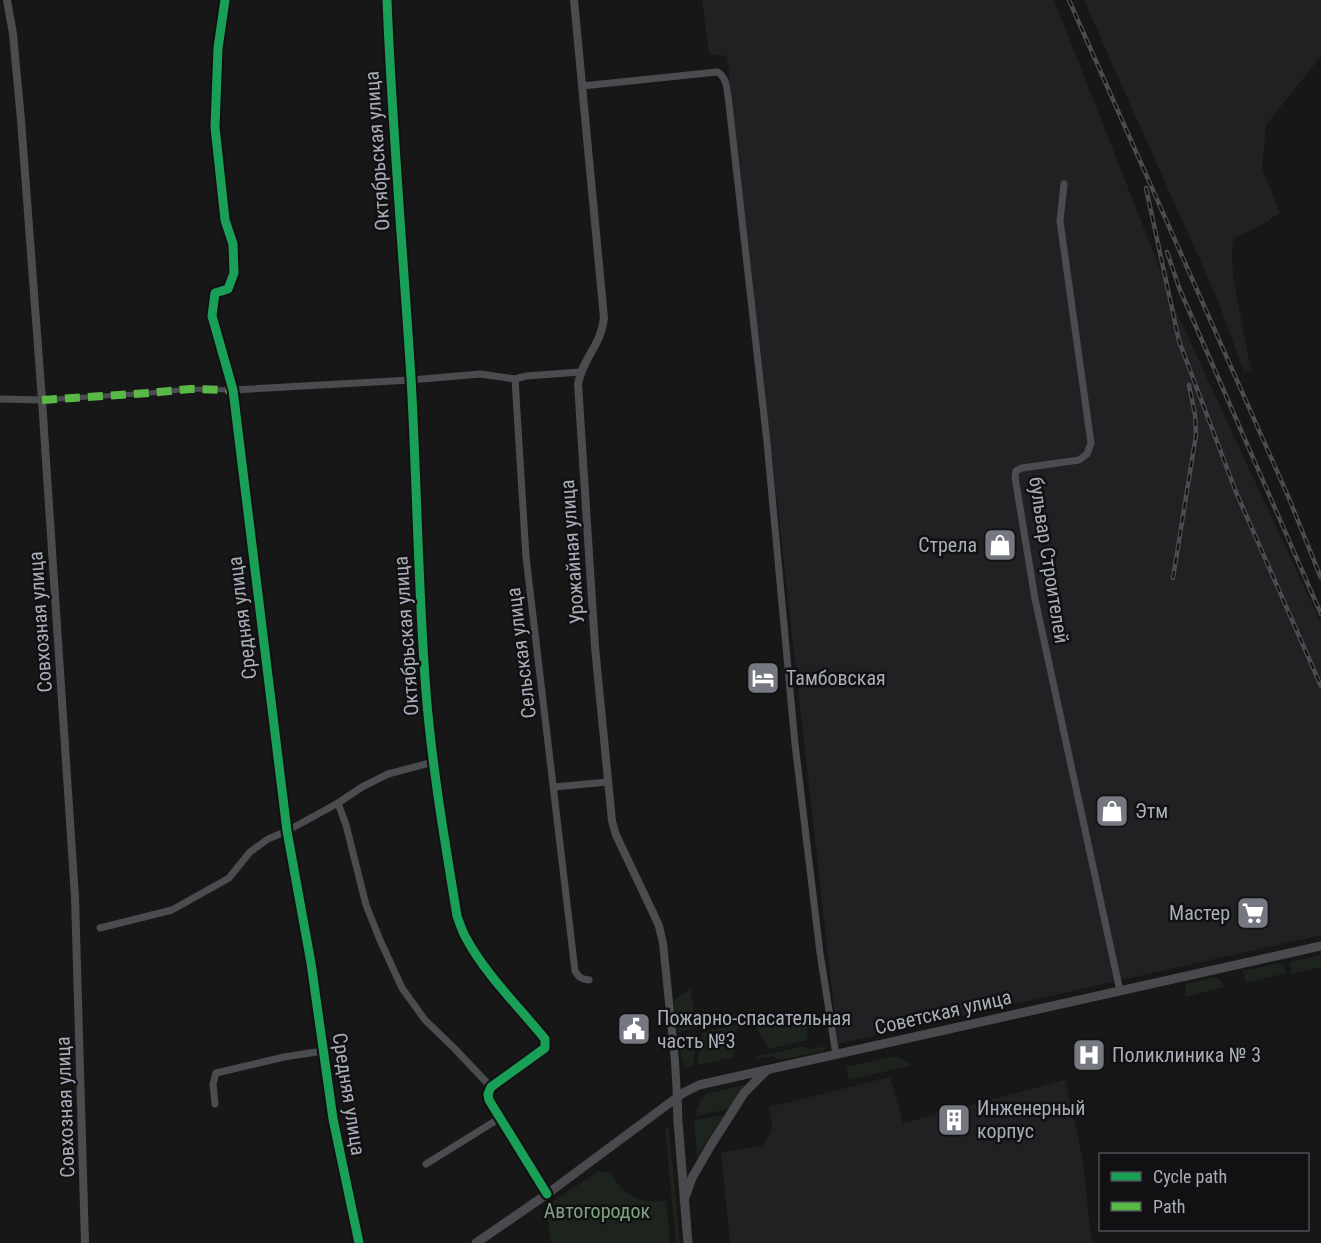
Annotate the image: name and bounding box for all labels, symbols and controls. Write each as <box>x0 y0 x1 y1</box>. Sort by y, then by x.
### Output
street label: Октябрьская улица <box>359 70 395 232</box>
street label: бульвар Строителей <box>1024 475 1074 645</box>
street label: Урожайная улица <box>555 479 589 625</box>
shop icon: Стрела <box>982 527 1018 563</box>
place label: Стрела <box>918 533 977 557</box>
street label: Совхозная улица <box>23 551 57 693</box>
street label: Средняя улица <box>223 555 261 681</box>
street label: Октябрьская улица <box>388 555 424 717</box>
street label: Сельская улица <box>501 586 541 720</box>
hotel icon: Тамбовская <box>745 660 781 696</box>
place label: Тамбовская <box>786 666 886 690</box>
shop icon: Этм <box>1094 793 1130 829</box>
place label: Этм <box>1135 799 1168 823</box>
supermarket icon: Мастер <box>1235 895 1271 931</box>
place label: Мастер <box>1169 901 1230 925</box>
street label: Советская улица <box>872 985 1014 1039</box>
place label: Пожарно-спасательная часть №3 <box>657 1006 851 1053</box>
public building icon: Пожарно-спасательная часть №3 <box>616 1011 652 1047</box>
street label: Средняя улица <box>327 1031 371 1157</box>
street label: Совхозная улица <box>51 1036 79 1178</box>
hospital icon: Поликлиника № 3 <box>1071 1037 1107 1073</box>
place label: Поликлиника № 3 <box>1112 1043 1261 1067</box>
place label: Инженерный корпус <box>977 1096 1085 1143</box>
building icon: Инженерный корпус <box>936 1102 972 1138</box>
legend <box>1099 1153 1309 1231</box>
text: Cycle path <box>1153 1166 1227 1187</box>
text: Path <box>1153 1196 1186 1217</box>
park label: Автогородок <box>544 1199 651 1223</box>

